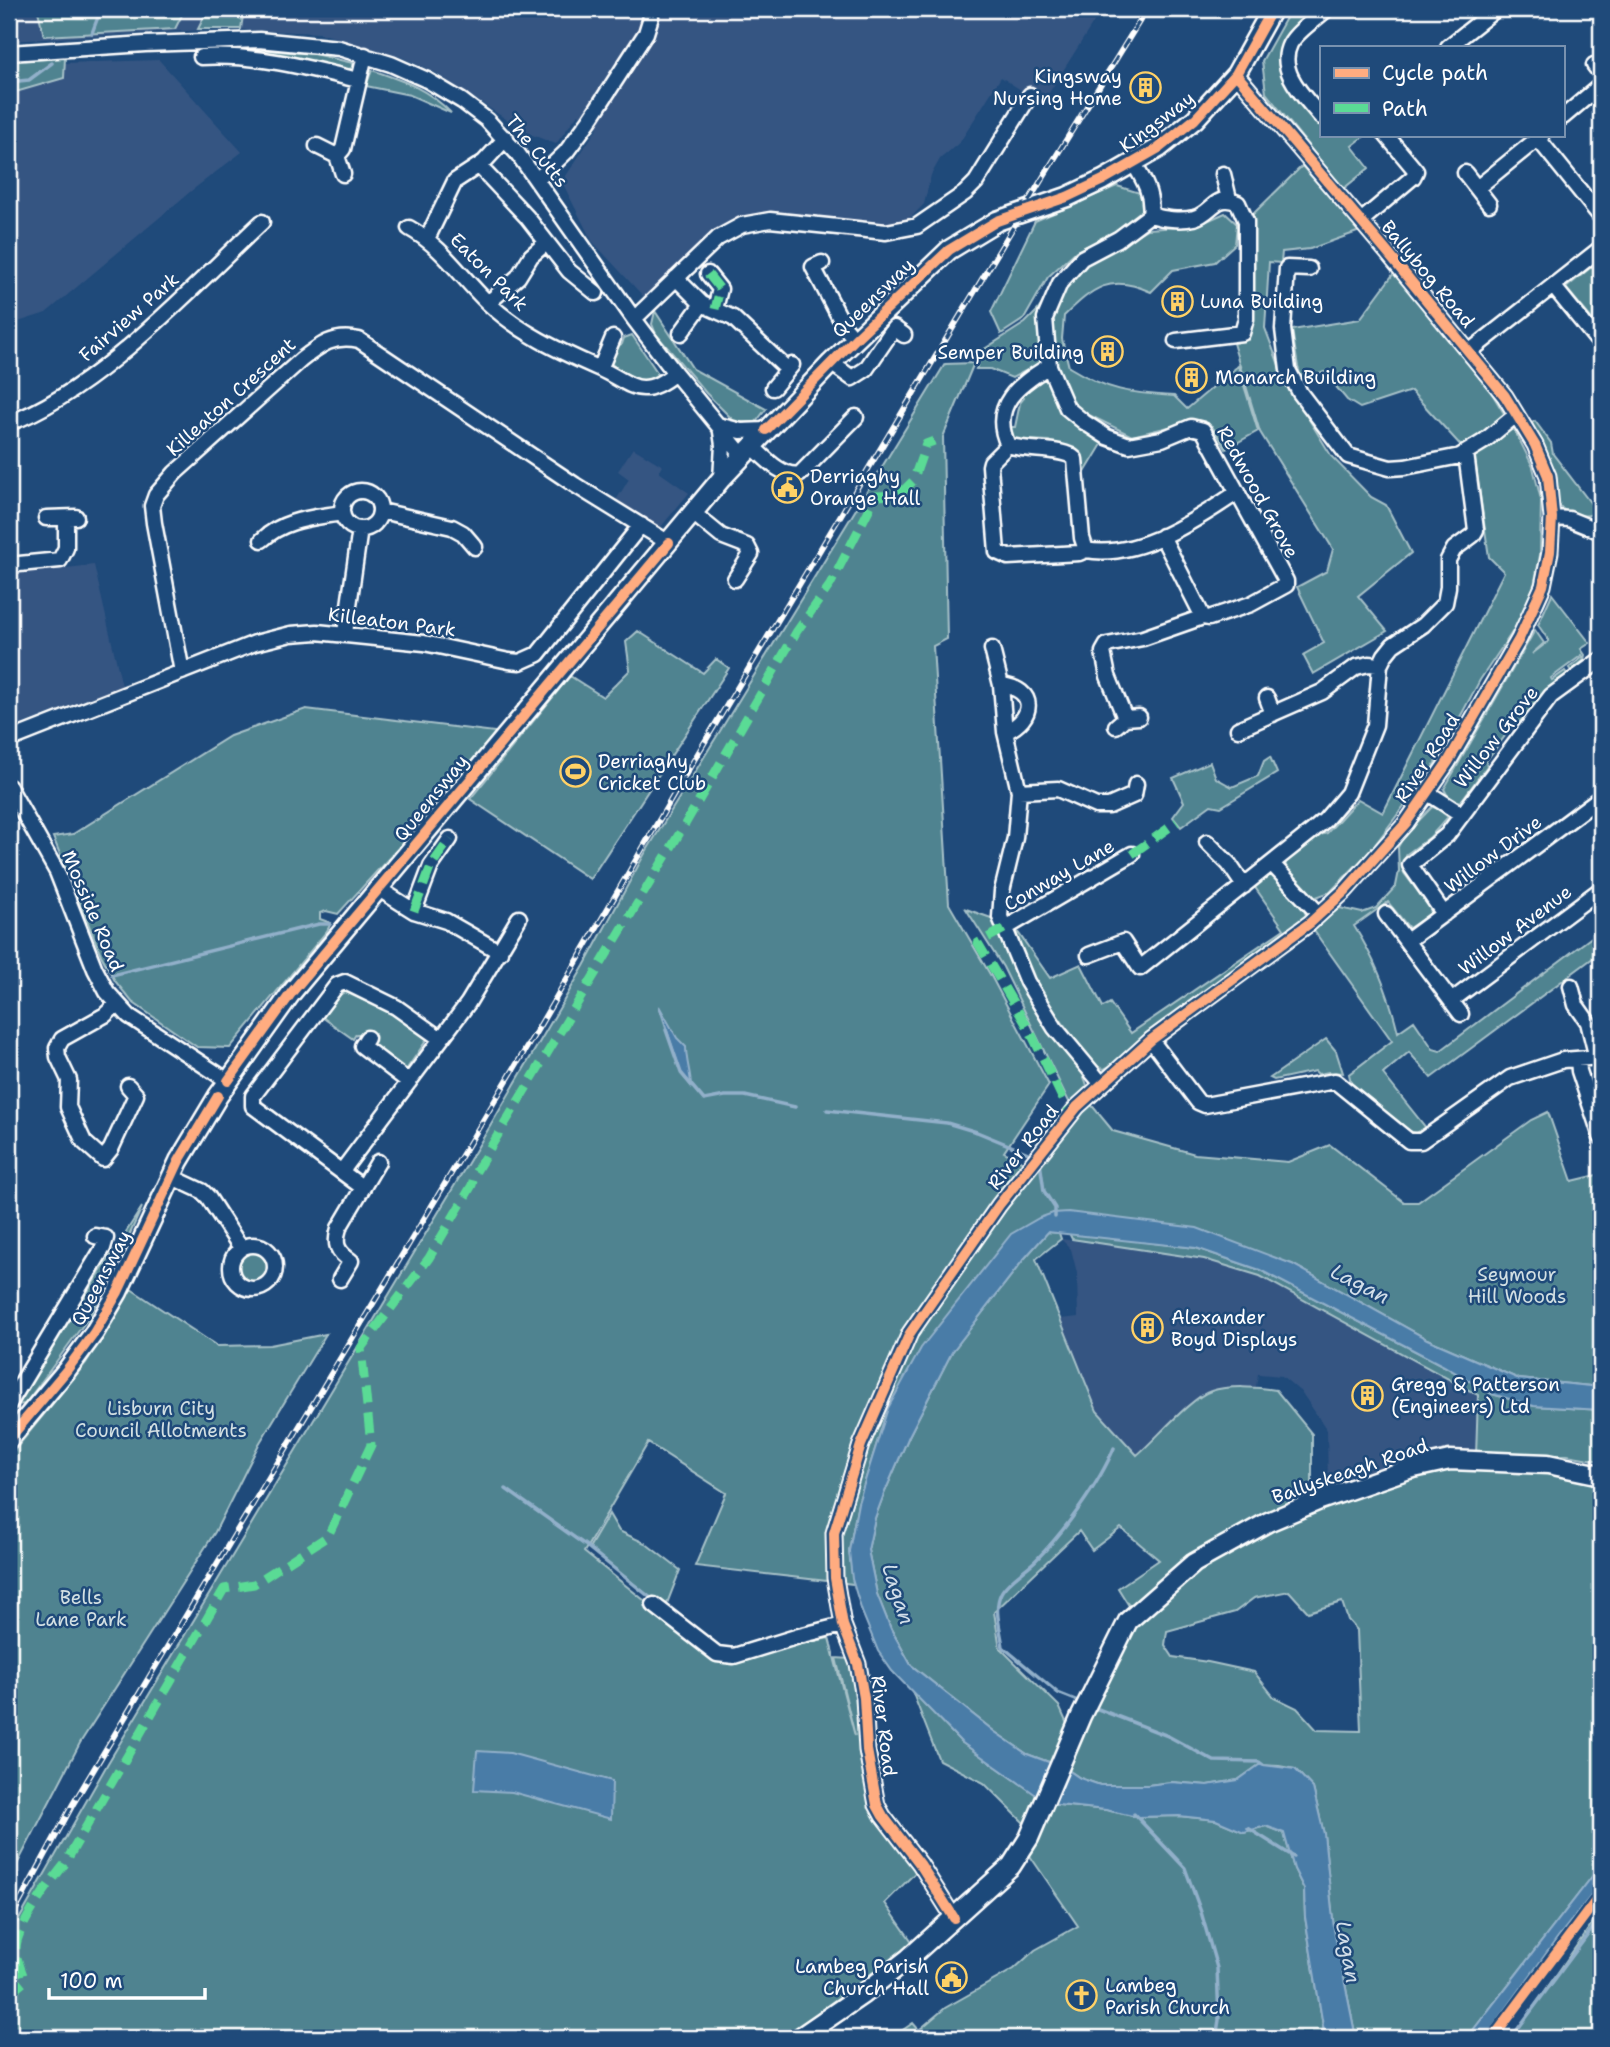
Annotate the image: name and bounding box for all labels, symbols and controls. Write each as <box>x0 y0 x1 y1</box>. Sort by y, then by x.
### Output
legend <box>1320 46 1564 136</box>
text: Cycle path <box>1382 59 1488 87</box>
place label: Kingsway Nursing Home <box>993 64 1122 111</box>
building icon: Kingsway Nursing Home <box>1128 70 1162 104</box>
street label: Kingsway <box>1114 86 1200 158</box>
text: Path <box>1382 95 1428 123</box>
street label: The Cutts <box>500 109 574 193</box>
street label: Ballybog Road <box>1376 215 1480 333</box>
street label: Eaton Park <box>444 227 534 317</box>
street label: Queensway <box>827 253 919 343</box>
street label: Fairview Park <box>74 267 184 367</box>
building icon: Luna Building <box>1160 284 1194 318</box>
place label: Luna Building <box>1200 289 1323 314</box>
street label: Killeaton Crescent <box>161 332 301 462</box>
building icon: Semper Building <box>1090 335 1124 369</box>
place label: Semper Building <box>937 340 1084 365</box>
building icon: Monarch Building <box>1175 360 1209 394</box>
place label: Monarch Building <box>1215 365 1376 390</box>
street label: Redwood Grove <box>1211 422 1305 562</box>
place label: Derriaghy Orange Hall <box>810 464 920 511</box>
public building icon: Derriaghy Orange Hall <box>770 470 804 504</box>
street label: Killeaton Park <box>327 602 457 642</box>
street label: Willow Grove <box>1448 681 1544 793</box>
street label: River Road <box>1389 709 1465 807</box>
street label: Queensway <box>388 749 474 847</box>
place label: Derriaghy Cricket Club <box>598 749 706 796</box>
sports icon: Derriaghy Cricket Club <box>558 755 592 789</box>
street label: Willow Drive <box>1439 809 1547 899</box>
street label: Conway Lane <box>999 833 1119 917</box>
street label: Mosside Road <box>56 847 130 975</box>
street label: Willow Avenue <box>1453 879 1577 981</box>
street label: River Road <box>982 1099 1064 1195</box>
street label: Queensway <box>65 1226 137 1330</box>
water label: Lagan <box>1326 1257 1394 1311</box>
park label: Seymour Hill Woods <box>1468 1262 1566 1309</box>
place label: Alexander Boyd Displays <box>1171 1305 1298 1352</box>
building icon: Alexander Boyd Displays <box>1131 1311 1165 1345</box>
place label: Gregg & Patterson (Engineers) Ltd <box>1391 1372 1560 1419</box>
building icon: Gregg & Patterson (Engineers) Ltd <box>1351 1378 1385 1412</box>
park label: Lisburn City Council Allotments <box>75 1396 247 1443</box>
street label: Ballyskeagh Road <box>1269 1433 1431 1509</box>
water label: Lagan <box>875 1560 921 1628</box>
park label: Bells Lane Park <box>35 1585 127 1632</box>
street label: River Road <box>865 1674 903 1778</box>
water label: Lagan <box>1329 1919 1367 1985</box>
place label: Lambeg Parish Church Hall <box>795 1954 929 2001</box>
scale bar <box>49 1956 205 2000</box>
public building icon: Lambeg Parish Church Hall <box>935 1960 969 1994</box>
text: 100 m <box>60 1967 123 1995</box>
place label: Lambeg Parish Church <box>1105 1973 1230 2020</box>
church icon: Lambeg Parish Church <box>1065 1979 1099 2013</box>

